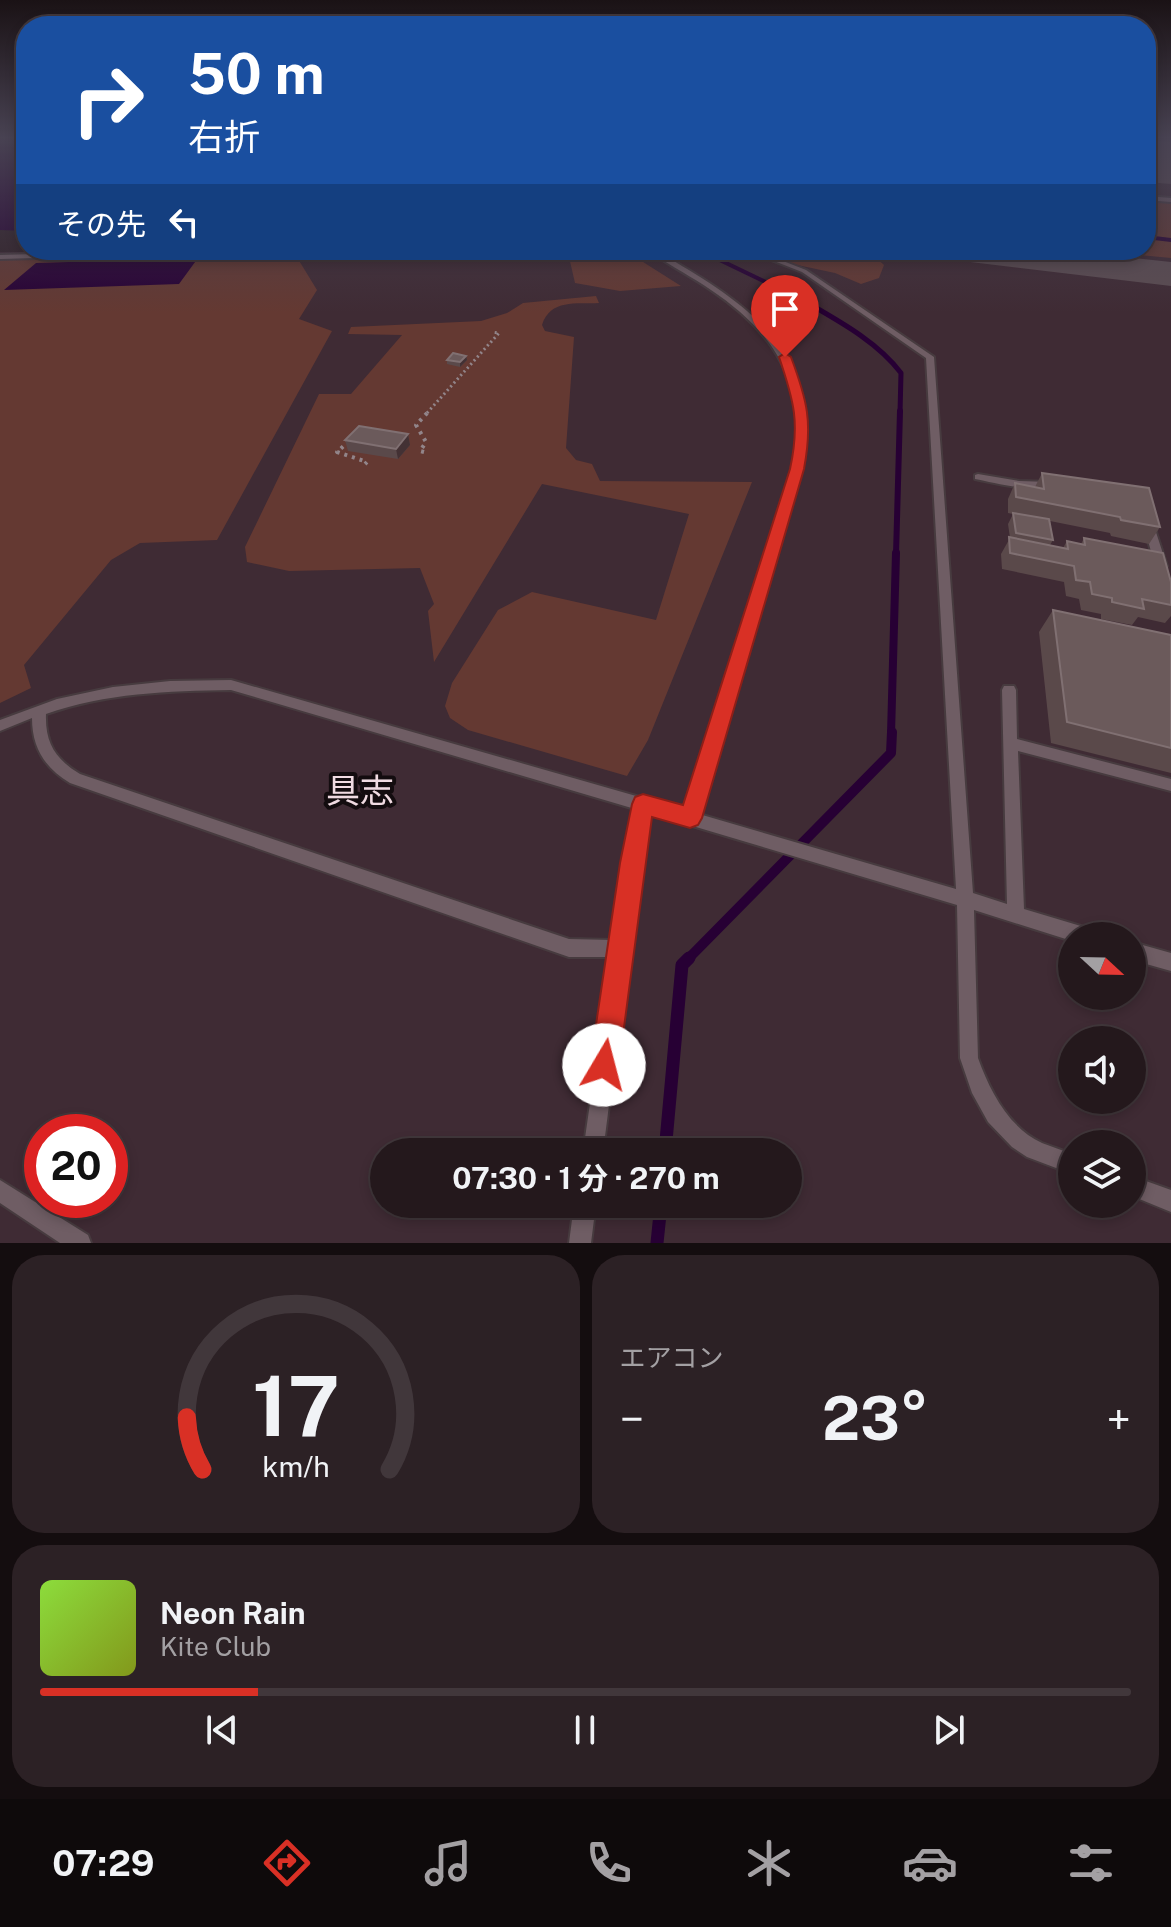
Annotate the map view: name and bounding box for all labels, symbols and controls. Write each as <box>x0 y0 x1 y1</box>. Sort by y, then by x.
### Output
text: 50 m <box>188 41 325 107</box>
icon: right <box>56 48 160 152</box>
text: 右折 <box>188 116 260 158</box>
icon: left <box>162 200 206 244</box>
text: その先 <box>56 206 146 242</box>
pin <box>751 275 819 357</box>
icon: arrive <box>763 287 807 331</box>
district label: 具志 <box>326 771 394 811</box>
north arrow <box>1058 922 1146 1010</box>
map controls <box>1058 922 1146 1218</box>
position arrow <box>562 1023 646 1107</box>
button: sound <box>1058 1026 1146 1114</box>
speed limit sign: 20 <box>24 1114 128 1218</box>
button: layers <box>1058 1130 1146 1218</box>
text: 07:30 · 1 分 · 270 m <box>452 1160 720 1196</box>
text: エアコン <box>620 1342 724 1373</box>
text: 17 <box>252 1357 340 1455</box>
text: 23° <box>822 1383 928 1454</box>
text: − <box>620 1393 644 1445</box>
text: + <box>1107 1393 1131 1445</box>
text: km/h <box>262 1450 329 1483</box>
text: Neon Rain <box>160 1595 306 1631</box>
text: Kite Club <box>160 1631 271 1662</box>
icon: previous <box>200 1708 244 1752</box>
icon: pause <box>563 1708 607 1752</box>
icon: next <box>927 1708 971 1752</box>
icon: directions <box>259 1835 315 1891</box>
icon: music <box>420 1835 476 1891</box>
icon: phone <box>581 1835 637 1891</box>
icon: climate <box>741 1835 797 1891</box>
icon: car <box>902 1835 958 1891</box>
icon: filters <box>1063 1835 1119 1891</box>
text: 07:29 <box>52 1842 155 1884</box>

